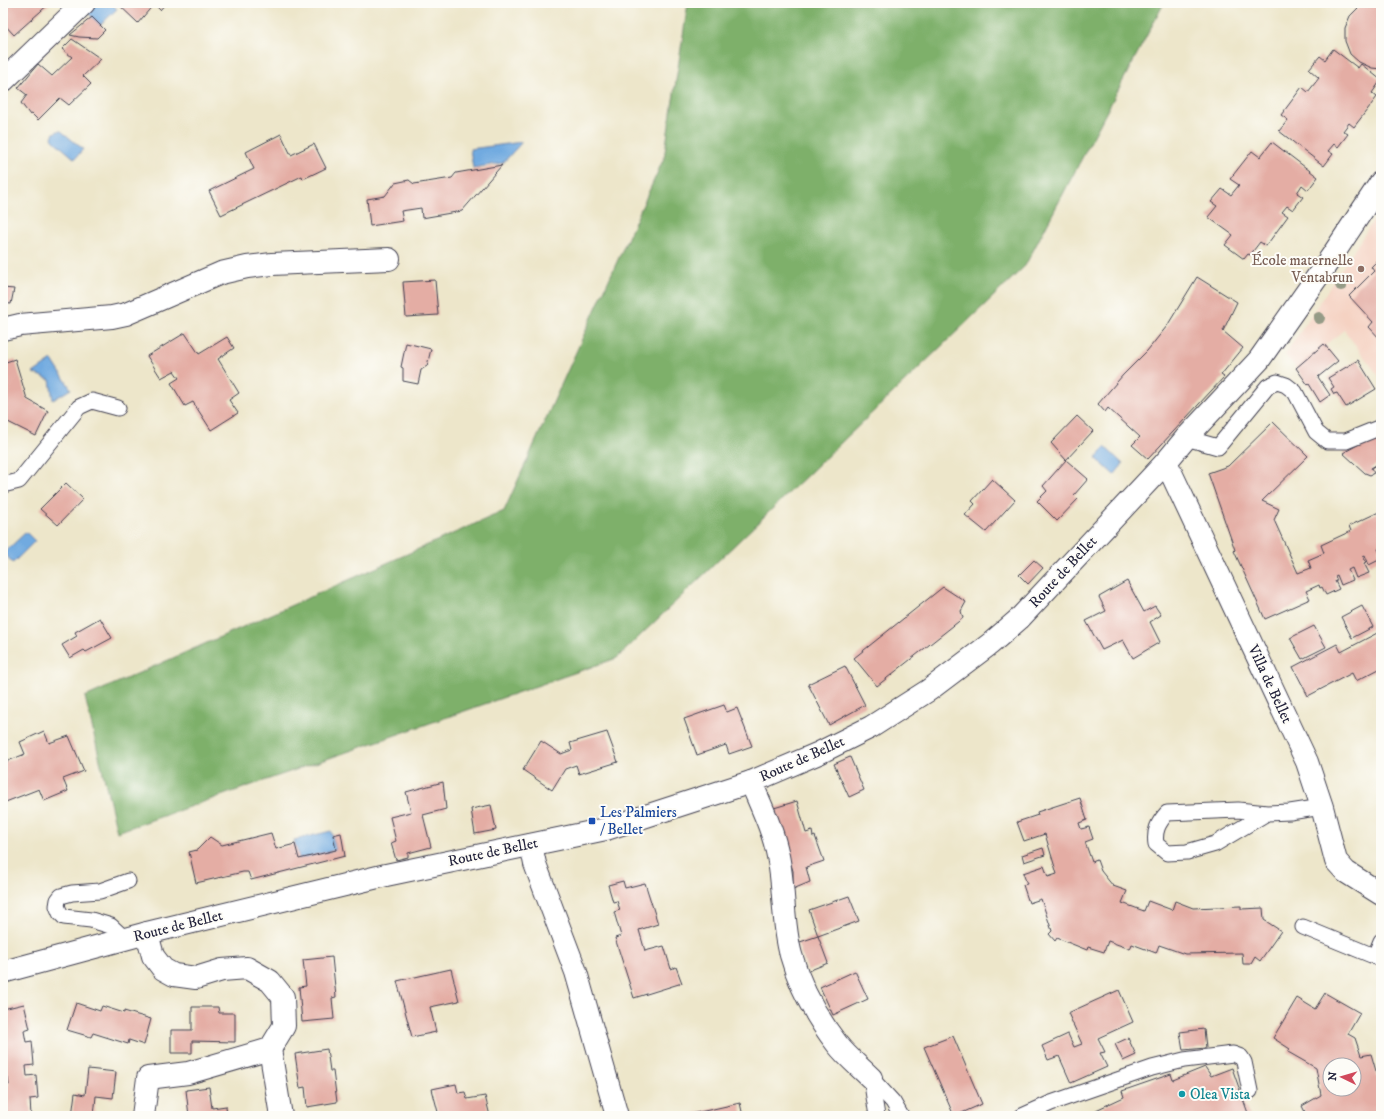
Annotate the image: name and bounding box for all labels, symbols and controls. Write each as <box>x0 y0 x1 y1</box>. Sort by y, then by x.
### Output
place label: École maternelle Ventabrun <box>1251 251 1353 287</box>
marker: École maternelle Ventabrun <box>1356 264 1366 274</box>
street label: Route de Bellet <box>1025 532 1101 612</box>
street label: Villa de Bellet <box>1243 641 1297 726</box>
street label: Route de Bellet <box>756 732 848 786</box>
place label: Les Palmiers / Bellet <box>600 803 677 839</box>
marker: Les Palmiers / Bellet <box>587 816 597 826</box>
street label: Route de Bellet <box>446 833 540 871</box>
street label: Route de Bellet <box>131 906 225 946</box>
north arrow <box>1322 1057 1362 1097</box>
text: N <box>1326 1071 1340 1081</box>
place label: Olea Vista <box>1190 1085 1251 1104</box>
marker: Olea Vista <box>1177 1089 1187 1099</box>

